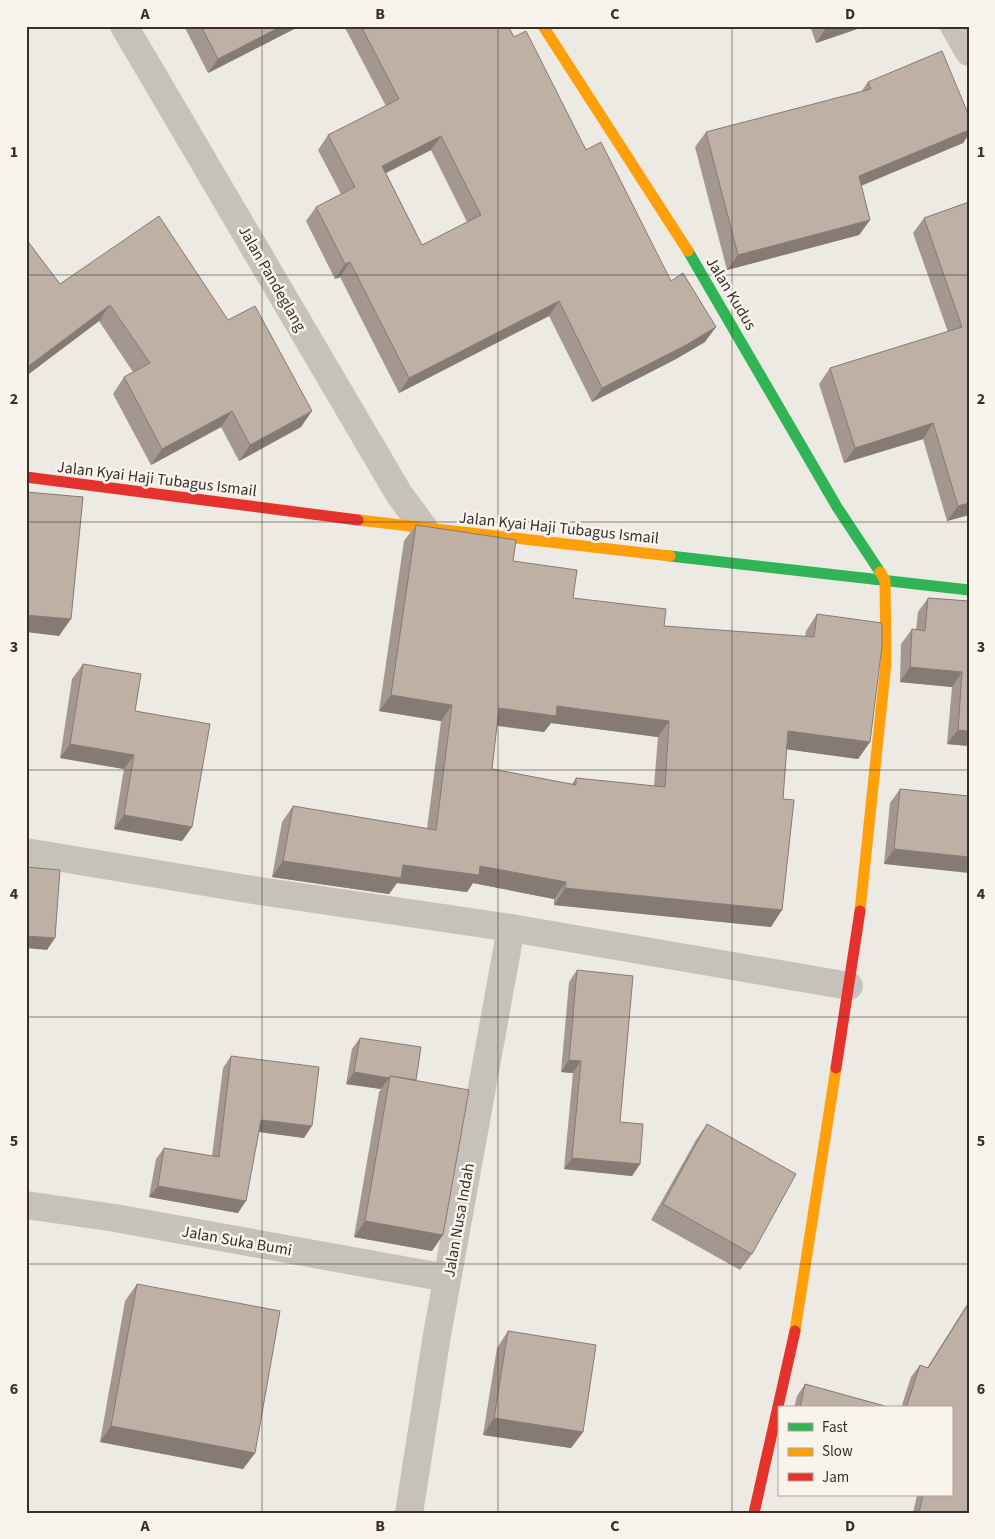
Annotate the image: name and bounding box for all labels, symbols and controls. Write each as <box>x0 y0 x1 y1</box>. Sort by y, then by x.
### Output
text: A <box>139 3 150 25</box>
text: B <box>375 3 385 25</box>
text: C <box>610 3 620 25</box>
text: D <box>845 3 855 25</box>
text: 1 <box>10 141 18 163</box>
text: 1 <box>977 141 985 163</box>
street label: Jalan Pandeglang <box>233 222 311 335</box>
street label: Jalan Kudus <box>701 253 762 335</box>
text: 2 <box>10 388 18 410</box>
text: 2 <box>977 388 985 410</box>
street label: Jalan Kyai Haji Tubagus Ismail <box>56 456 258 502</box>
street label: Jalan Kyai Haji Tubagus Ismail <box>458 507 660 549</box>
text: 3 <box>10 636 18 658</box>
text: 3 <box>977 636 985 658</box>
text: 4 <box>10 883 19 905</box>
text: 4 <box>977 883 986 905</box>
text: 5 <box>10 1130 18 1152</box>
text: 5 <box>977 1130 985 1152</box>
street label: Jalan Nusa Indah <box>438 1161 480 1279</box>
street label: Jalan Suka Bumi <box>180 1220 294 1261</box>
text: 6 <box>10 1378 18 1400</box>
text: 6 <box>977 1378 985 1400</box>
legend <box>778 1406 952 1496</box>
text: Fast <box>822 1417 848 1438</box>
text: Slow <box>822 1441 853 1462</box>
text: Jam <box>822 1467 849 1488</box>
text: A <box>139 1515 150 1537</box>
text: B <box>375 1515 385 1537</box>
text: C <box>610 1515 620 1537</box>
text: D <box>845 1515 855 1537</box>

